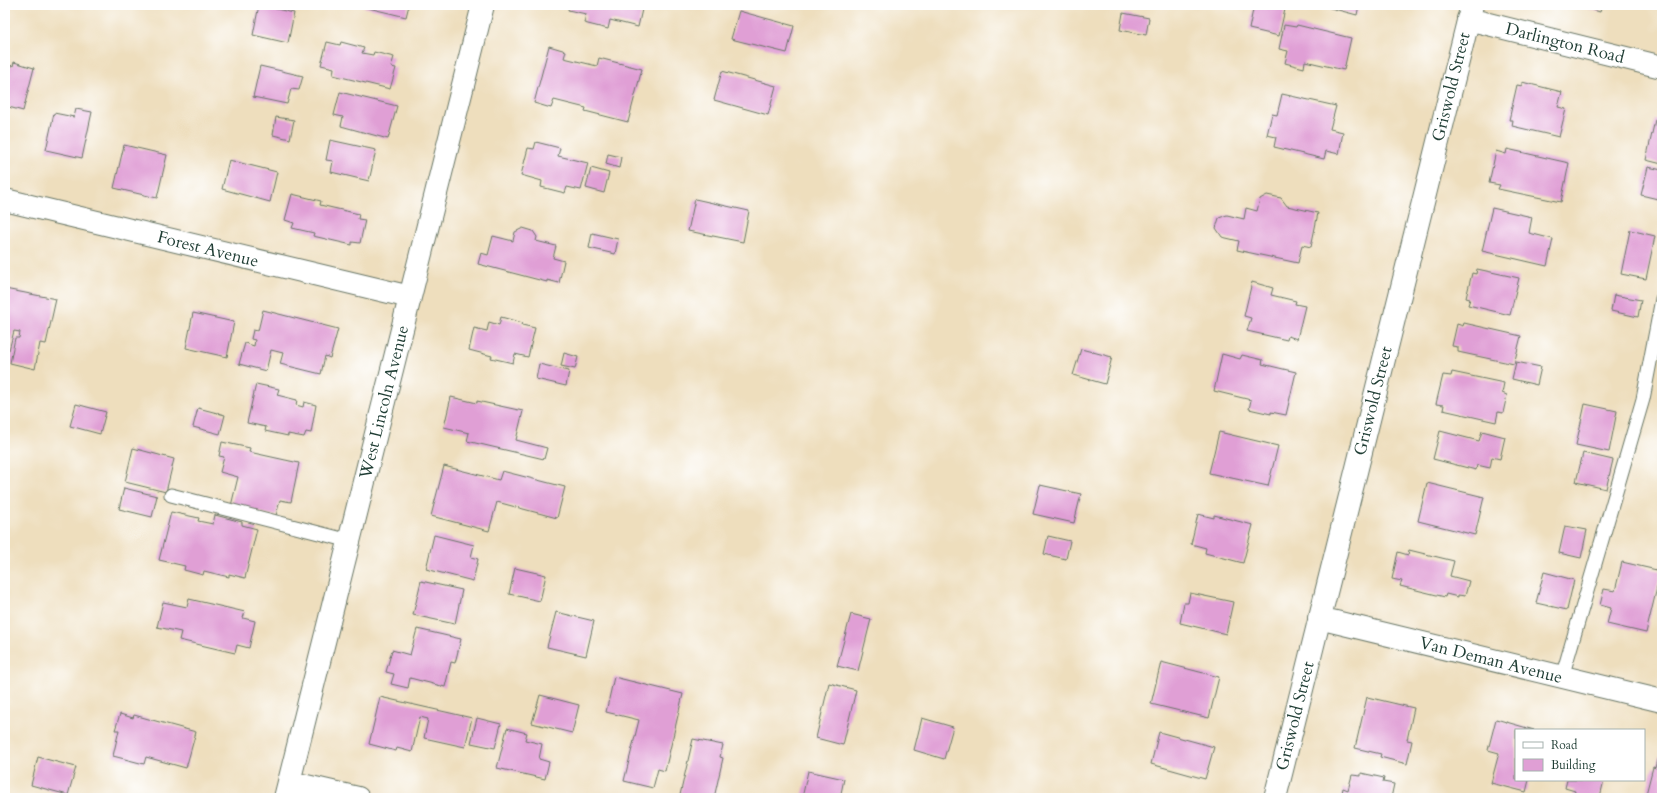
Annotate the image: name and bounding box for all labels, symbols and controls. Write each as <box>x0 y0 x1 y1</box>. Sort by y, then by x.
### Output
street label: Darlington Road <box>1503 17 1627 69</box>
street label: Griswold Street <box>1426 29 1476 144</box>
street label: Forest Avenue <box>155 225 261 273</box>
street label: West Lincoln Avenue <box>354 323 414 482</box>
street label: Griswold Street <box>1348 343 1398 458</box>
street label: Van Deman Avenue <box>1417 631 1565 689</box>
street label: Griswold Street <box>1270 658 1320 773</box>
legend <box>1515 729 1645 781</box>
text: Road <box>1551 737 1578 753</box>
text: Building <box>1551 757 1596 773</box>

